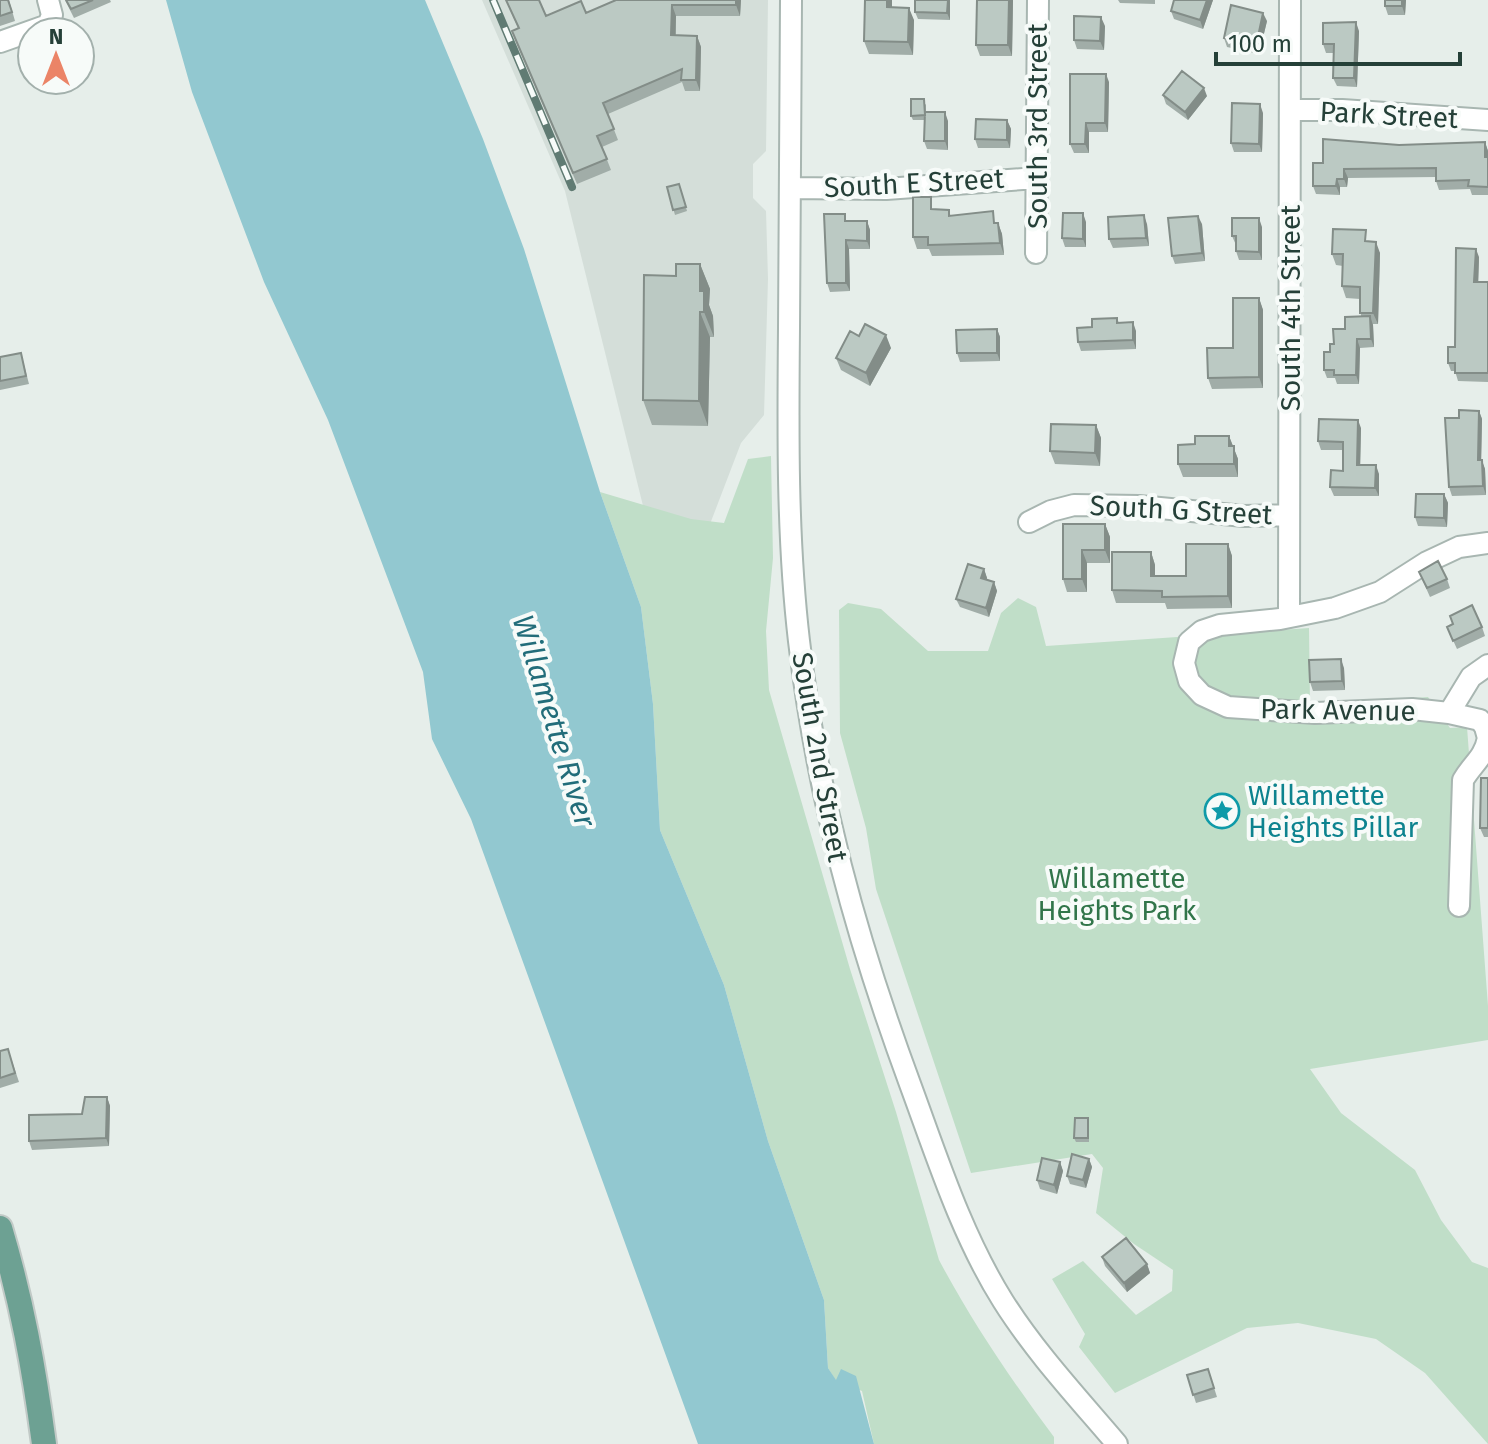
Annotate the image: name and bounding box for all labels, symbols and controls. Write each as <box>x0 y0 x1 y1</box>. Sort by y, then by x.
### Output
north arrow <box>16 16 96 96</box>
scale bar <box>1216 16 1460 66</box>
street label: South 3rd Street <box>1021 22 1054 229</box>
text: N <box>49 23 63 50</box>
text: 100 m <box>1228 30 1292 58</box>
street label: Park Street <box>1319 95 1460 135</box>
street label: South E Street <box>823 162 1006 204</box>
street label: South 4th Street <box>1274 204 1307 411</box>
street label: South G Street <box>1089 489 1274 531</box>
water label: Willamette River <box>505 611 604 833</box>
street label: South 2nd Street <box>785 650 855 865</box>
street label: Park Avenue <box>1260 692 1416 728</box>
place label: Willamette Heights Pillar <box>1248 779 1418 844</box>
place icon: Willamette Heights Pillar <box>1203 792 1241 830</box>
park label: Willamette Heights Park <box>1038 862 1197 927</box>

